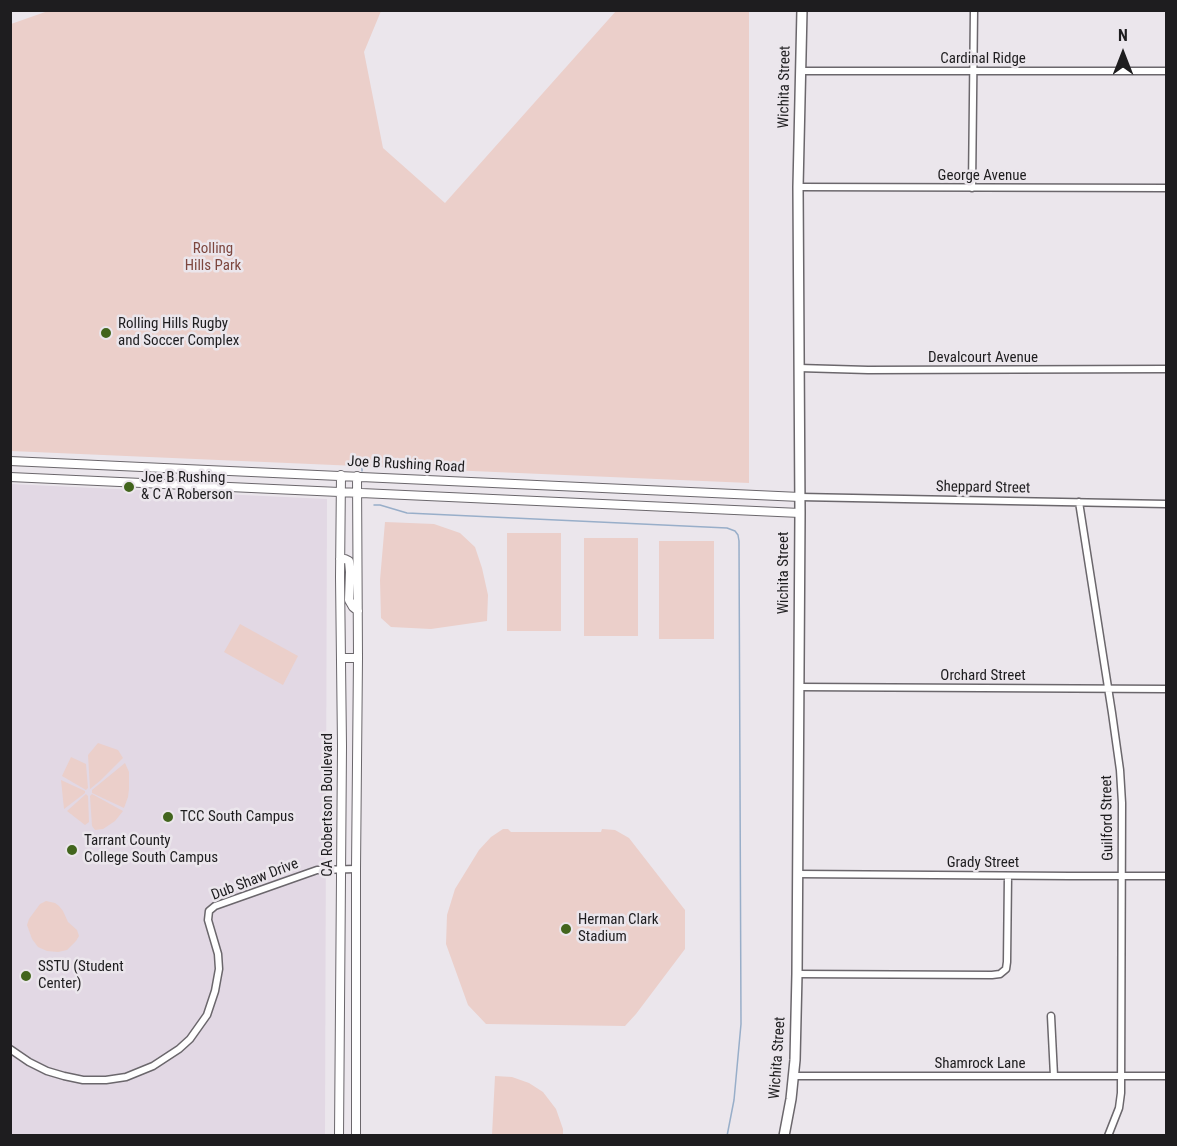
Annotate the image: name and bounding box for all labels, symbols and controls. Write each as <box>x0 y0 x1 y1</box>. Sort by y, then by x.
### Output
north arrow <box>1093 24 1153 84</box>
text: N <box>1118 26 1128 45</box>
street label: Wichita Street <box>775 46 795 128</box>
street label: Cardinal Ridge <box>940 50 1026 68</box>
street label: George Avenue <box>938 167 1026 185</box>
park label: Rolling Hills Park <box>185 240 241 275</box>
place label: Rolling Hills Rugby and Soccer Complex <box>118 315 239 350</box>
marker: Rolling Hills Rugby and Soccer Complex <box>99 326 113 340</box>
street label: Devalcourt Avenue <box>928 349 1038 367</box>
street label: Joe B Rushing Road <box>347 453 465 477</box>
place label: Joe B Rushing & C A Roberson <box>141 469 233 504</box>
street label: Sheppard Street <box>936 478 1030 498</box>
marker: Joe B Rushing & C A Roberson <box>122 480 136 494</box>
street label: Wichita Street <box>775 532 793 614</box>
street label: Orchard Street <box>940 667 1026 685</box>
street label: CA Robertson Boulevard <box>319 733 337 877</box>
street label: Guilford Street <box>1098 775 1118 861</box>
place label: TCC South Campus <box>180 808 294 826</box>
marker: TCC South Campus <box>161 810 175 824</box>
place label: Tarrant County College South Campus <box>84 832 218 867</box>
marker: Tarrant County College South Campus <box>65 843 79 857</box>
street label: Grady Street <box>947 854 1019 872</box>
street label: Dub Shaw Drive <box>209 855 301 905</box>
place label: Herman Clark Stadium <box>578 911 659 946</box>
marker: Herman Clark Stadium <box>559 922 573 936</box>
place label: SSTU (Student Center) <box>38 958 124 993</box>
marker: SSTU (Student Center) <box>19 969 33 983</box>
street label: Wichita Street <box>766 1016 790 1100</box>
street label: Shamrock Lane <box>934 1055 1026 1073</box>

